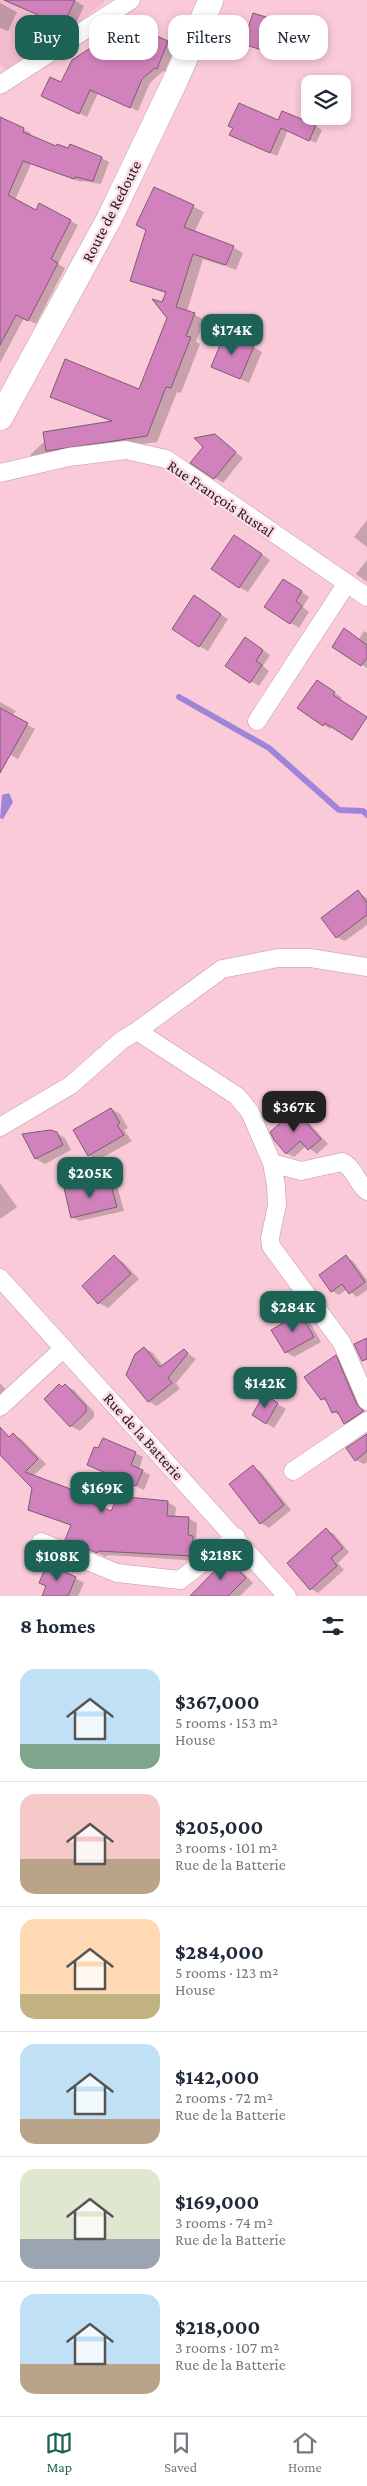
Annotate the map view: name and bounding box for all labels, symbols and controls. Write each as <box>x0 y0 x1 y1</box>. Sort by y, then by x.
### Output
chip: Buy <box>15 15 79 60</box>
chip: Rent <box>89 15 158 60</box>
chip: Filters <box>168 15 249 60</box>
chip: New <box>259 15 328 60</box>
map controls <box>301 75 351 125</box>
button: layers <box>301 75 351 125</box>
street label: Route de Redoute <box>79 158 144 265</box>
pin: $174K <box>197 314 267 356</box>
text: $174K <box>212 321 252 338</box>
street label: Rue François Rustal <box>164 457 277 541</box>
pin: $367K <box>259 1090 329 1133</box>
text: $367K <box>273 1098 315 1115</box>
pin: $205K <box>55 1156 125 1199</box>
text: $205K <box>68 1164 112 1181</box>
pin: $284K <box>258 1290 328 1333</box>
text: $284K <box>271 1298 315 1315</box>
pin: $142K <box>230 1366 300 1409</box>
text: $142K <box>245 1374 285 1391</box>
street label: Rue de la Batterie <box>100 1389 187 1483</box>
pin: $169K <box>67 1472 137 1514</box>
text: $169K <box>81 1479 123 1496</box>
pin: $218K <box>186 1538 256 1581</box>
pin: $108K <box>22 1540 92 1582</box>
text: $218K <box>200 1546 242 1563</box>
text: $108K <box>35 1547 79 1564</box>
icon: filters <box>319 1612 347 1640</box>
text: 8 homes <box>20 1614 95 1638</box>
icon: home <box>60 1689 120 1749</box>
text: $367,000 <box>175 1690 260 1714</box>
text: 5 rooms · 153 m² <box>175 1714 278 1731</box>
text: House <box>175 1731 215 1748</box>
icon: home <box>60 1814 120 1874</box>
text: $205,000 <box>175 1815 263 1839</box>
text: 3 rooms · 101 m² <box>175 1839 278 1856</box>
text: Rue de la Batterie <box>175 1856 286 1873</box>
icon: home <box>60 1939 120 1999</box>
text: $284,000 <box>175 1940 264 1964</box>
text: 5 rooms · 123 m² <box>175 1964 278 1981</box>
text: House <box>175 1981 215 1998</box>
icon: home <box>60 2064 120 2124</box>
text: $142,000 <box>175 2065 259 2089</box>
text: 2 rooms · 72 m² <box>175 2089 273 2106</box>
text: Rue de la Batterie <box>175 2106 286 2123</box>
icon: home <box>60 2189 120 2249</box>
text: $169,000 <box>175 2190 259 2214</box>
text: 3 rooms · 74 m² <box>175 2214 273 2231</box>
text: Rue de la Batterie <box>175 2231 286 2248</box>
icon: home <box>60 2314 120 2374</box>
text: $218,000 <box>175 2315 260 2339</box>
text: 3 rooms · 107 m² <box>175 2339 279 2356</box>
text: Rue de la Batterie <box>175 2356 286 2373</box>
tab: Map <box>45 2429 73 2475</box>
tab: Saved <box>164 2429 197 2475</box>
tab: Home <box>288 2429 322 2475</box>

